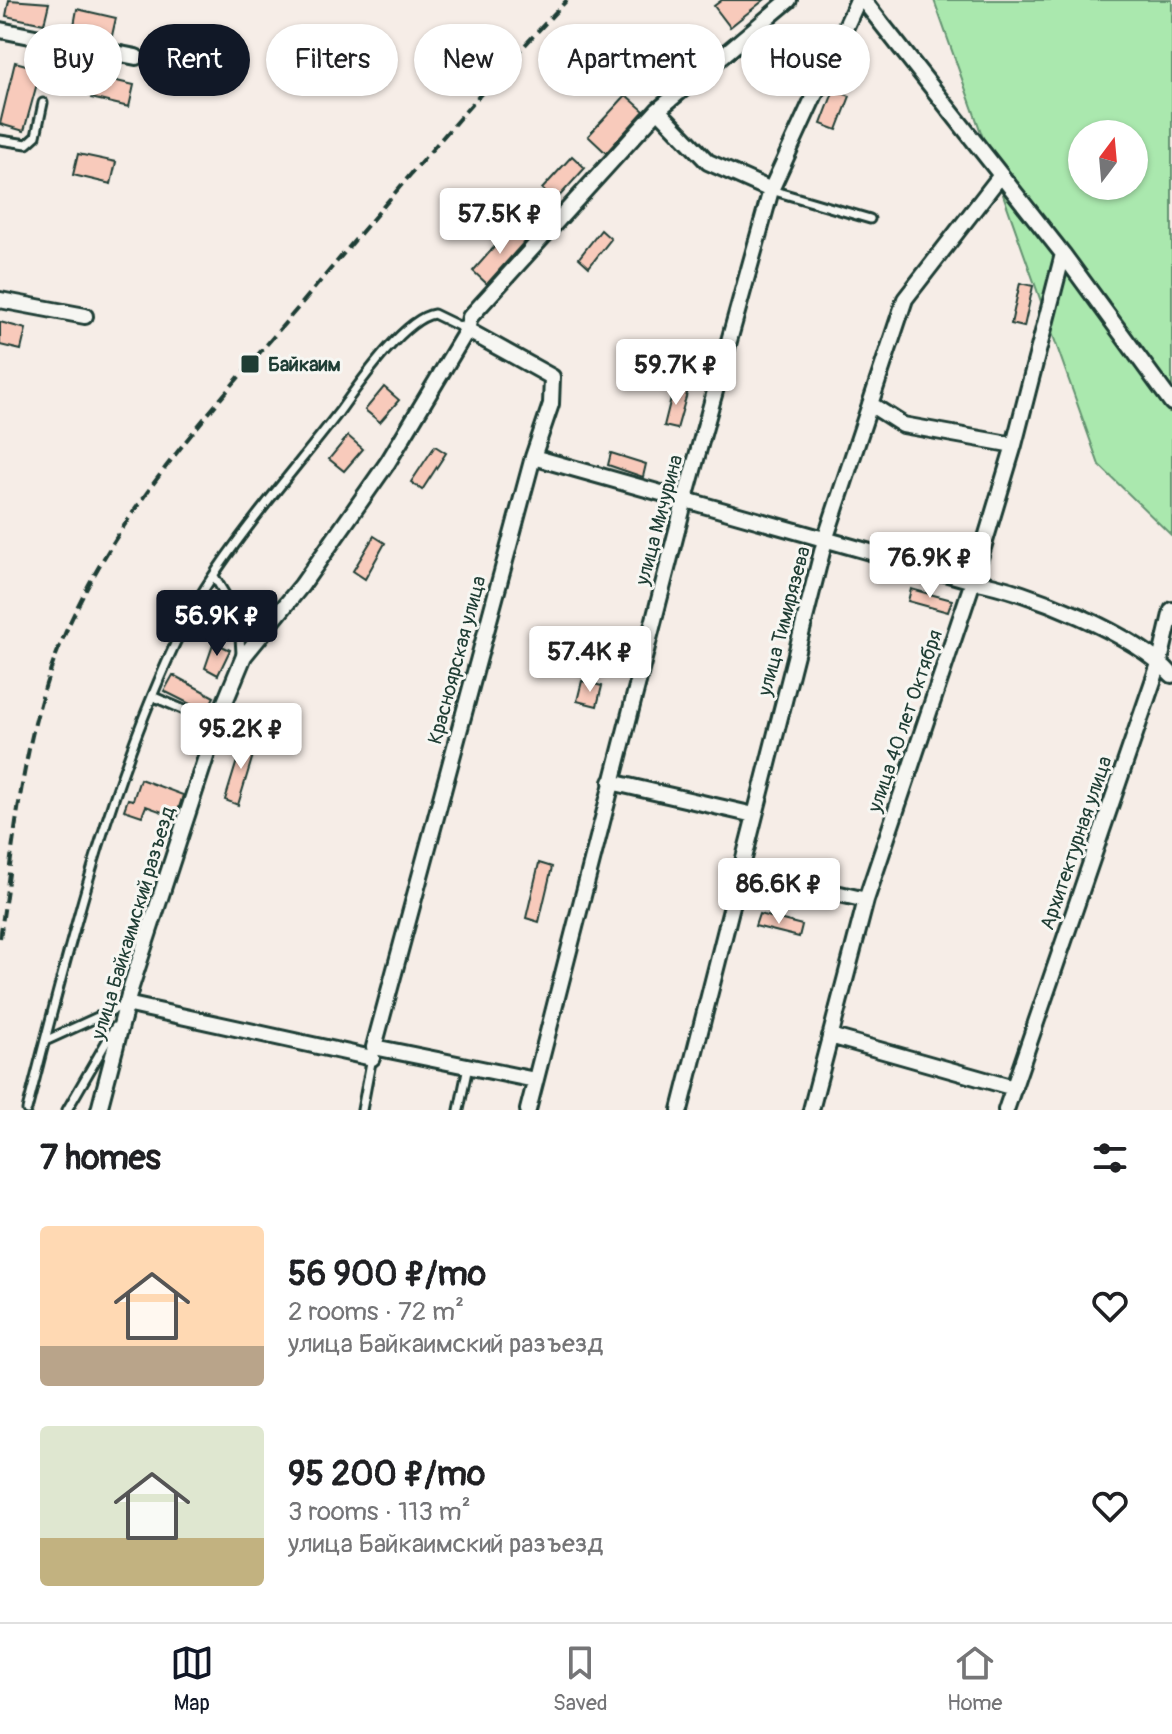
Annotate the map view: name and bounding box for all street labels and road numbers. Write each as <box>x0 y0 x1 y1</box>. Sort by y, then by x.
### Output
street label: улица Мичурина <box>629 452 688 589</box>
street label: улица Тимирязева <box>752 544 816 699</box>
street label: Красноярская улица <box>423 573 491 747</box>
street label: улица 40 лет Октября <box>862 627 948 816</box>
street label: Архитектурная улица <box>1034 753 1118 933</box>
street label: улица Байкаимский разъезд <box>85 803 180 1043</box>

